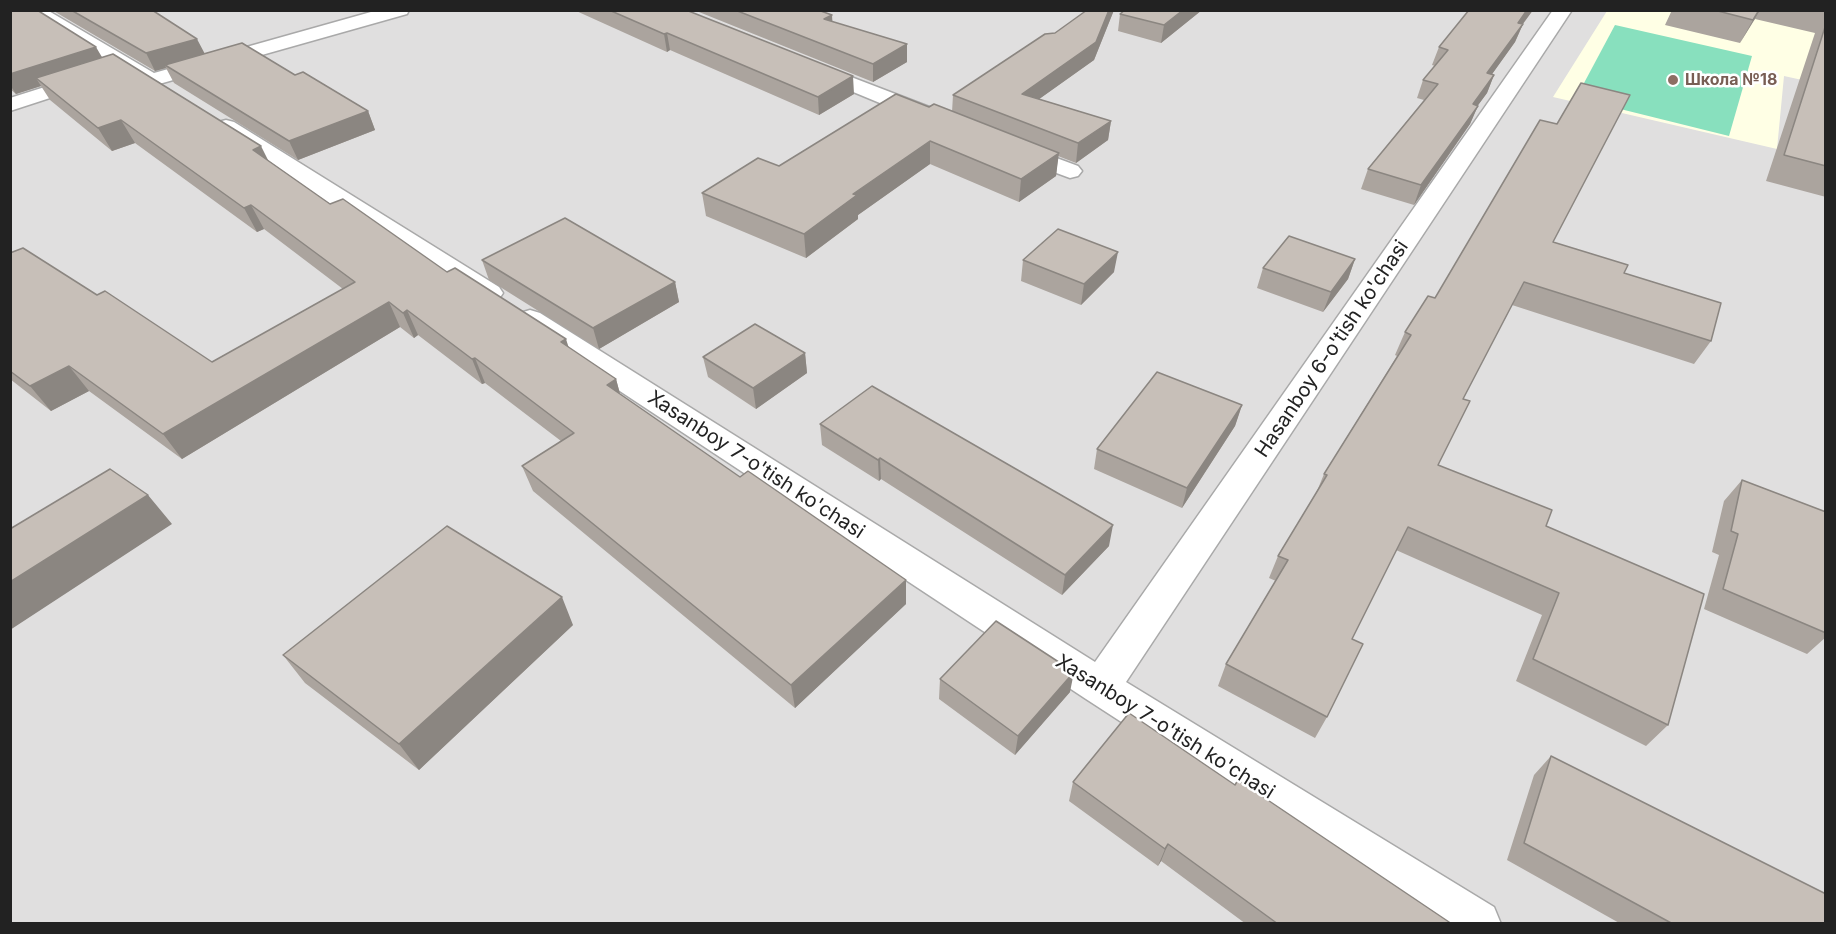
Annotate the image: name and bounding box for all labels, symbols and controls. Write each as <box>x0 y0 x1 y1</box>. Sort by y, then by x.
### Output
place label: Школа №18 <box>1685 70 1777 90</box>
marker: Школа №18 <box>1666 73 1680 87</box>
street label: Hasanboy 6-o'tish ko'chasi <box>1250 236 1414 462</box>
street label: Xasanboy 7-o'tish ko'chasi <box>643 386 869 544</box>
street label: Xasanboy 7-o'tish ko'chasi <box>1051 650 1279 804</box>

